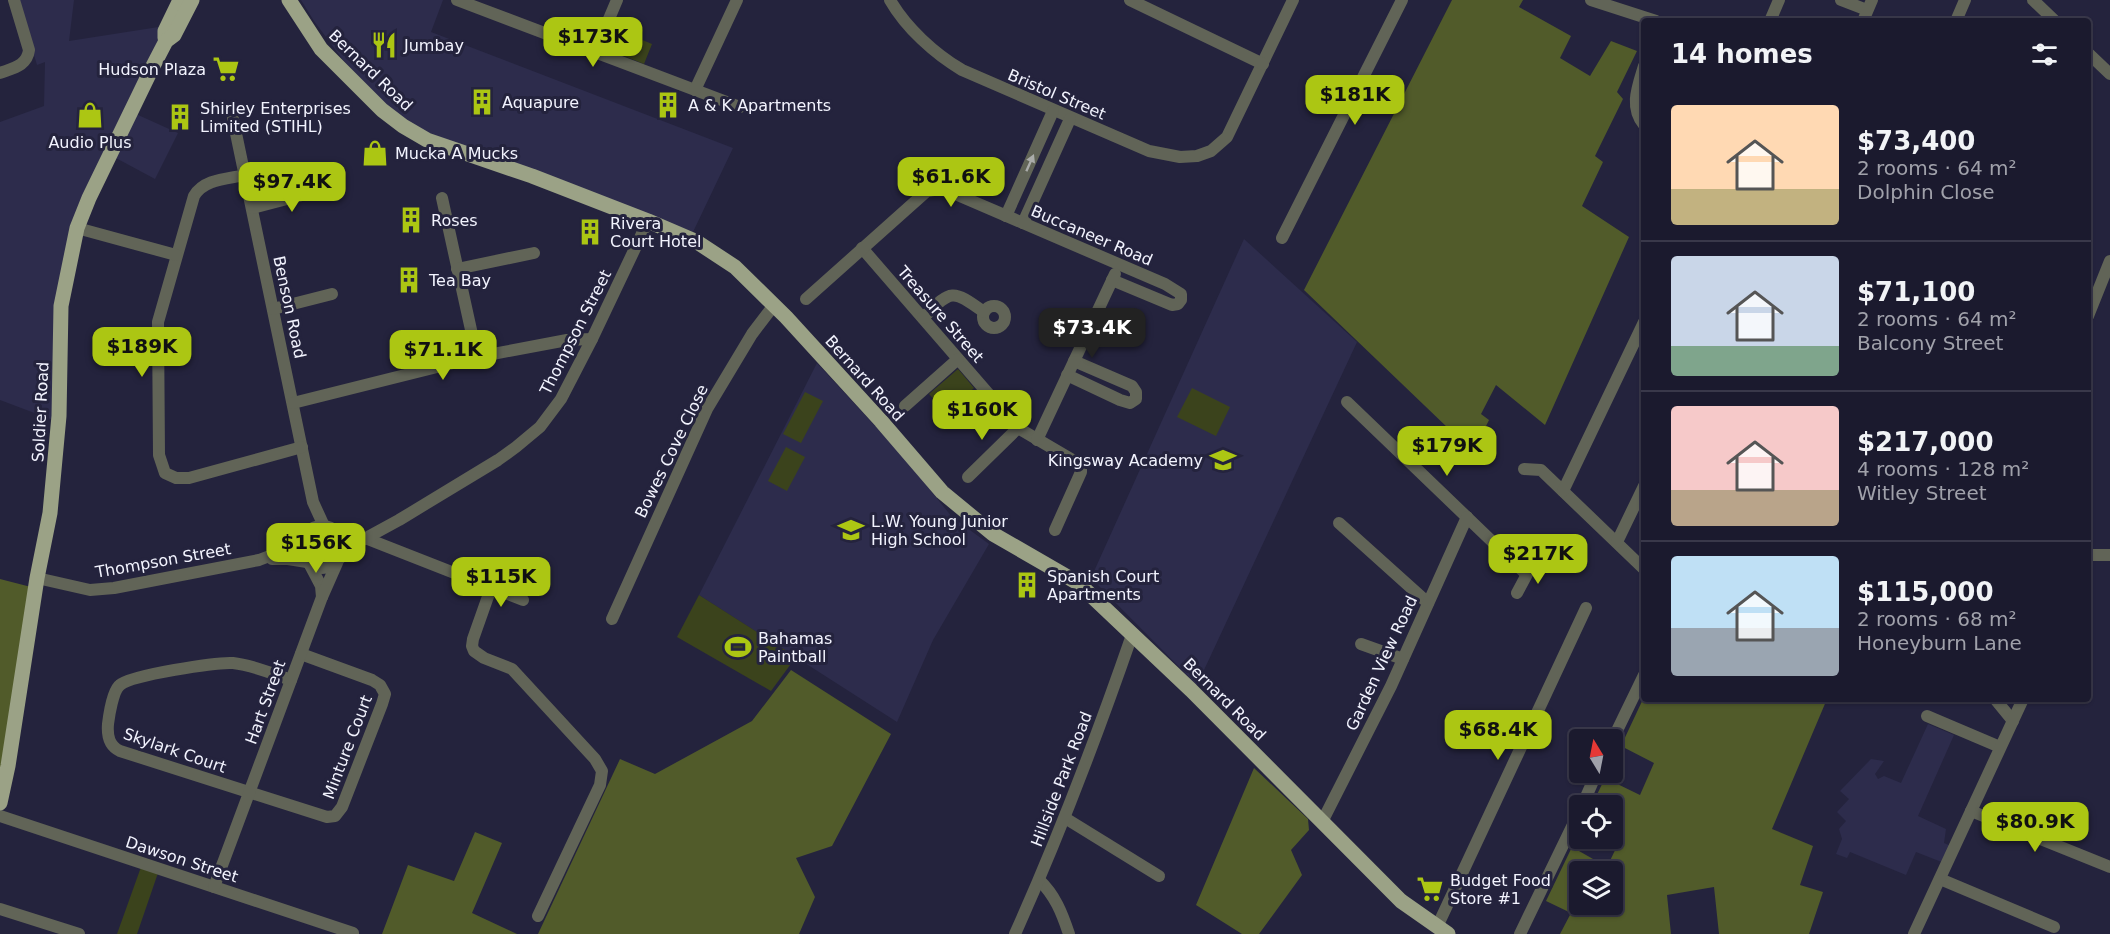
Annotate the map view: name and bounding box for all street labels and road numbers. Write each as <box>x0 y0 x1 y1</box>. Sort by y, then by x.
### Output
street label: Bernard Road <box>325 26 416 115</box>
street label: Bristol Street <box>1005 65 1109 124</box>
street label: Buccaneer Road <box>1028 201 1155 270</box>
street label: Benson Road <box>269 254 310 360</box>
street label: Treasure Street <box>893 261 988 366</box>
street label: Thompson Street <box>535 267 615 399</box>
street label: Bernard Road <box>821 332 908 425</box>
street label: Soldier Road <box>28 361 53 463</box>
street label: Bowes Cove Close <box>631 381 712 521</box>
street label: Thompson Street <box>93 539 232 582</box>
street label: Garden View Road <box>1342 593 1421 734</box>
street label: Bernard Road <box>1179 654 1270 745</box>
street label: Hart Street <box>241 657 290 747</box>
street label: Minture Court <box>319 692 376 802</box>
street label: Hillside Park Road <box>1027 709 1096 849</box>
street label: Skylark Court <box>121 724 229 777</box>
street label: Dawson Street <box>123 832 241 887</box>

